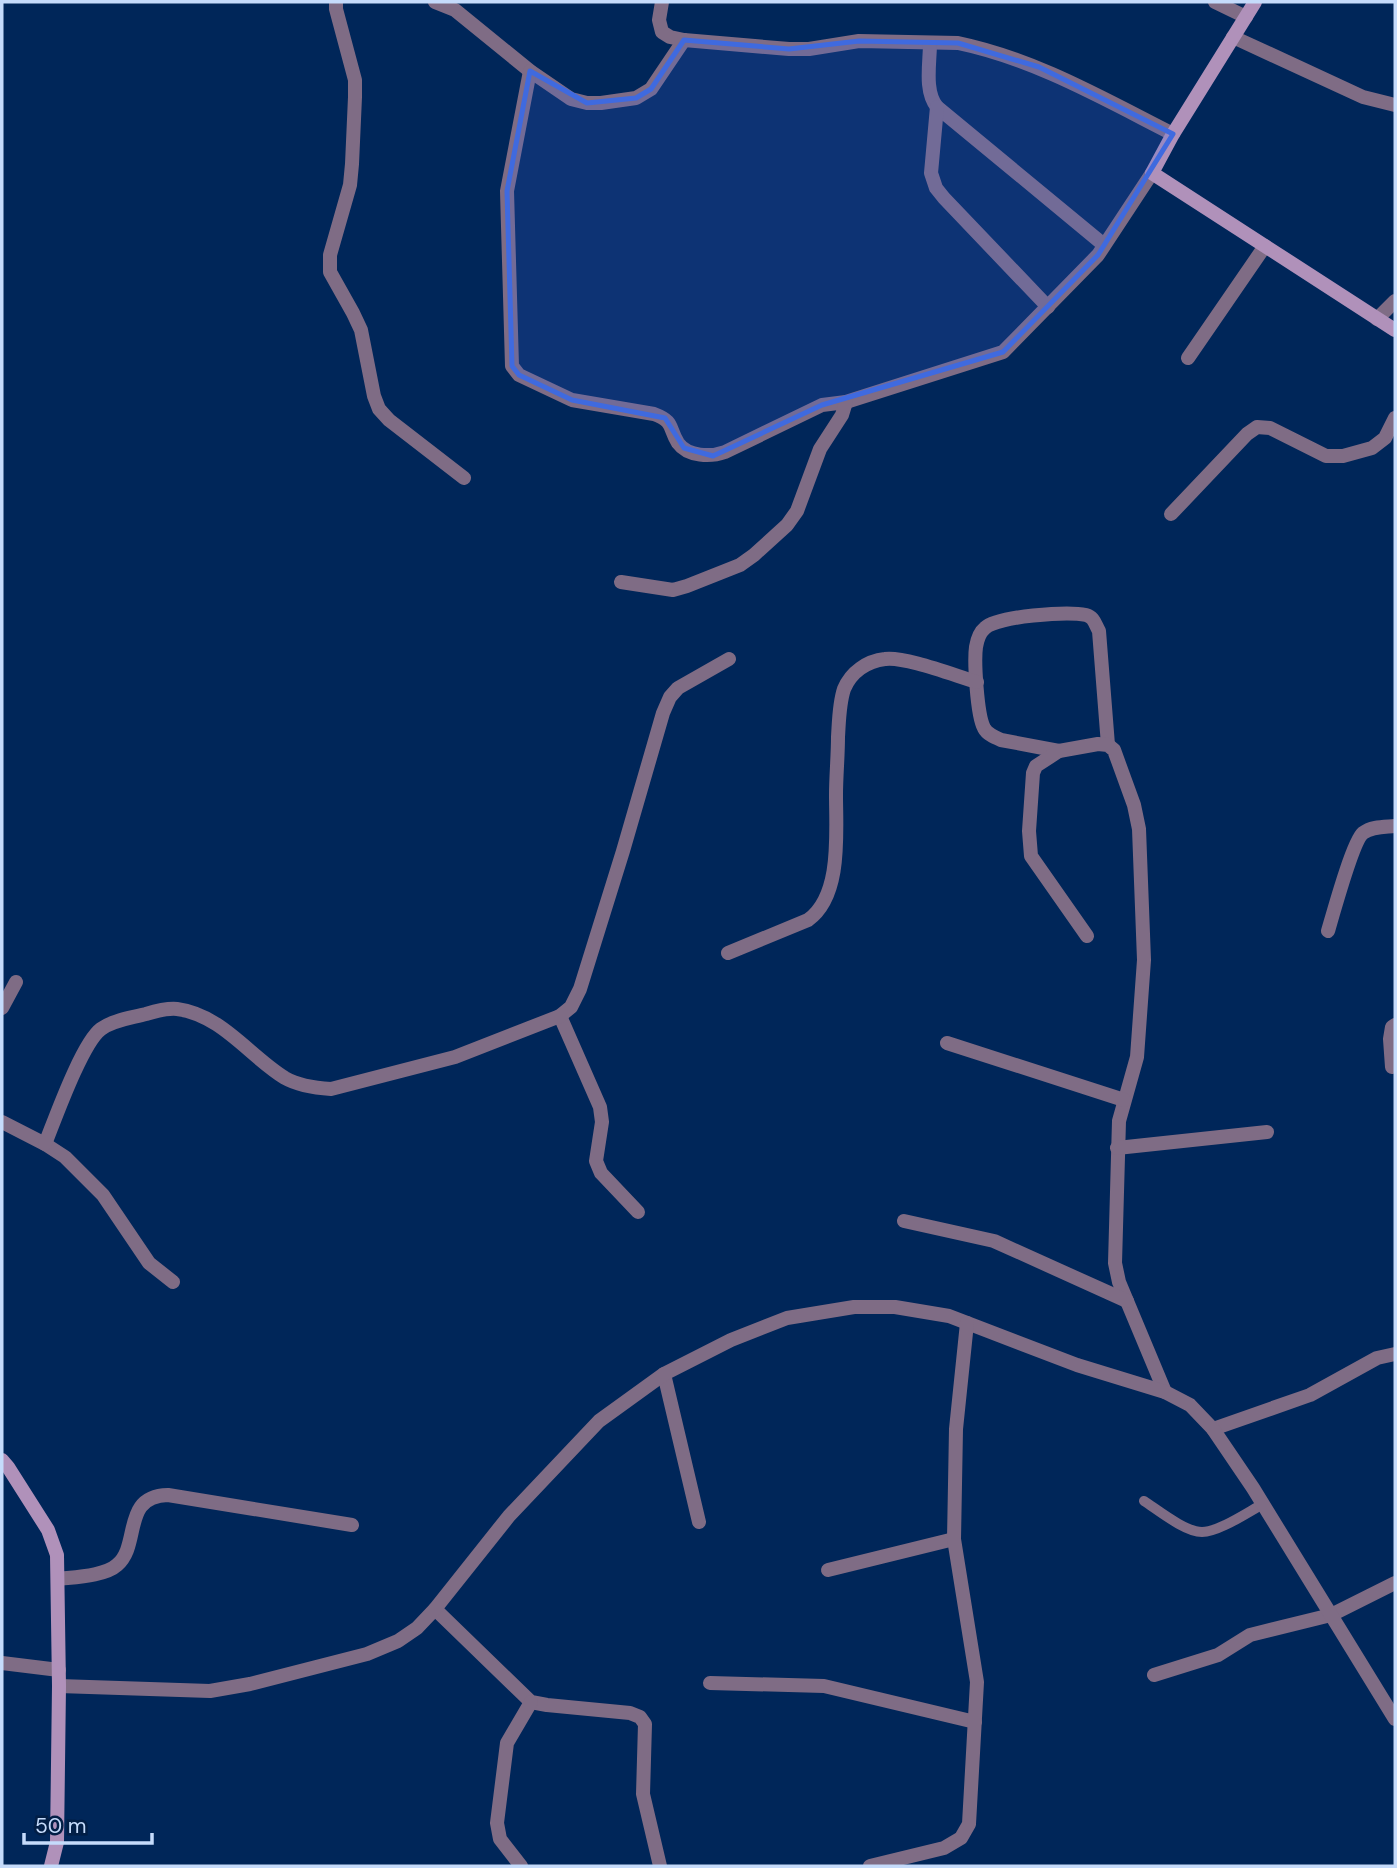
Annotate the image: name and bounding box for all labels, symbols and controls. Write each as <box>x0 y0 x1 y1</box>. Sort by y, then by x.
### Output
scale bar <box>24 1801 152 1845</box>
text: 50 m <box>35 1812 86 1840</box>

